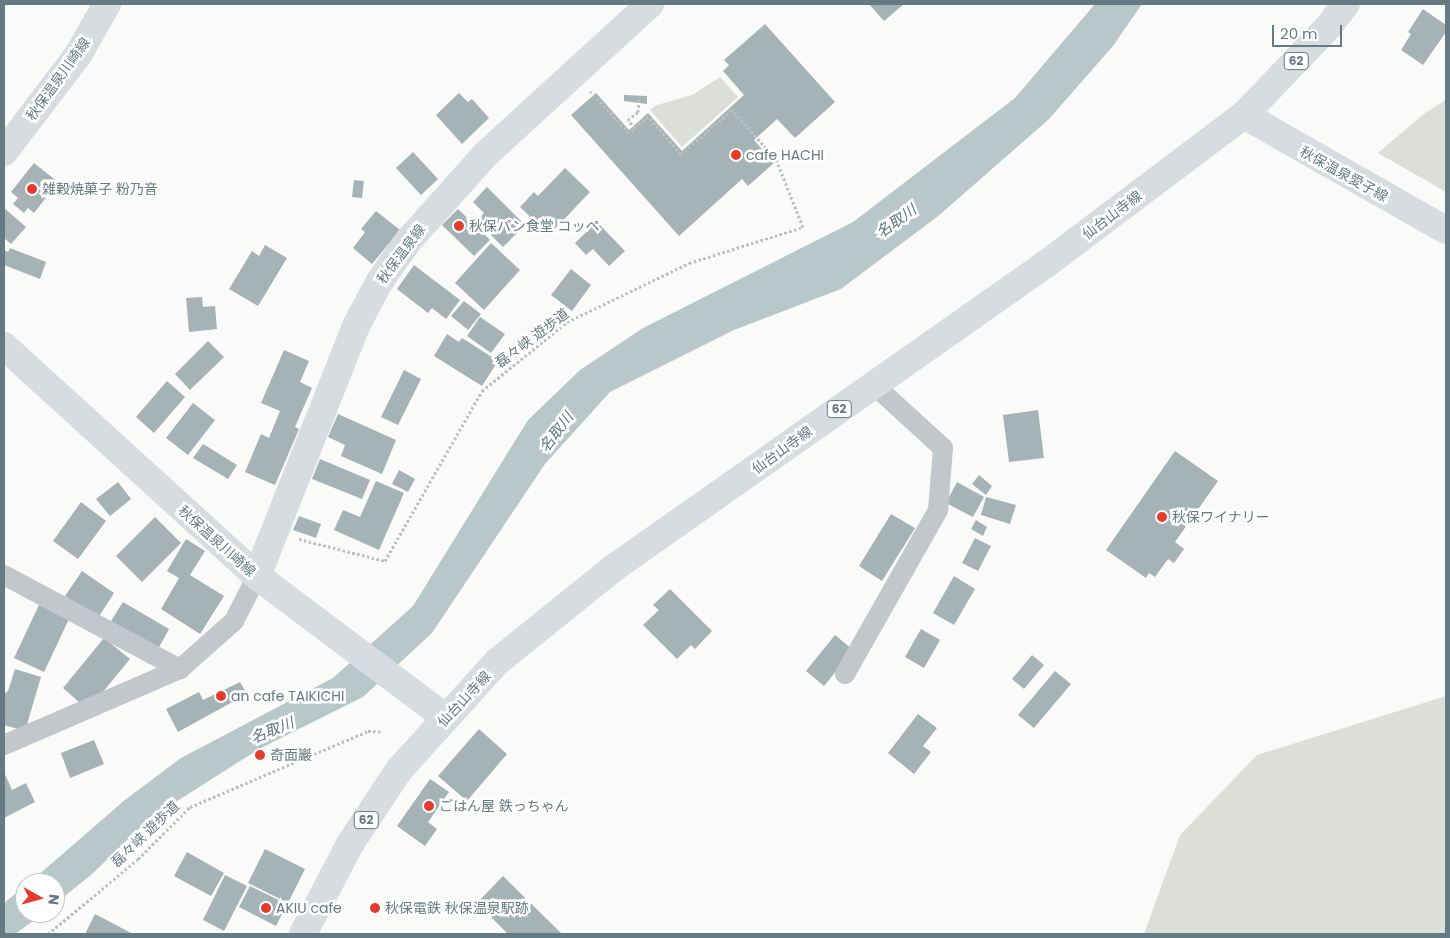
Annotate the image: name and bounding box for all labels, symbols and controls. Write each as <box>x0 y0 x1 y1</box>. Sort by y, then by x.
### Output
scale bar <box>1275 15 1345 47</box>
text: 20 m <box>1280 23 1318 44</box>
street label: 秋保温泉川崎線 <box>22 34 94 124</box>
road number: 62 <box>1284 51 1308 70</box>
street label: 秋保温泉愛子線 <box>1297 143 1391 205</box>
place label: cafe HACHI <box>746 147 824 163</box>
marker: cafe HACHI <box>730 149 742 161</box>
place label: 雑穀焼菓子 粉乃音 <box>42 181 158 197</box>
marker: 雑穀焼菓子 粉乃音 <box>26 183 38 195</box>
street label: 仙台山寺線 <box>1079 187 1145 243</box>
water label: 名取川 <box>873 200 919 242</box>
place label: 秋保パン食堂 コッペ <box>469 218 599 234</box>
marker: 秋保パン食堂 コッペ <box>453 220 465 232</box>
street label: 秋保温泉線 <box>373 221 429 287</box>
street label: 磊々峡 遊歩道 <box>492 305 572 371</box>
road number: 62 <box>826 399 852 418</box>
water label: 名取川 <box>535 409 577 455</box>
street label: 仙台山寺線 <box>749 423 815 477</box>
street label: 秋保温泉川崎線 <box>175 502 259 580</box>
place label: 秋保ワイナリー <box>1172 509 1270 525</box>
marker: 秋保ワイナリー <box>1156 511 1168 523</box>
street label: 仙台山寺線 <box>434 668 494 730</box>
place label: an cafe TAIKICHI <box>231 688 344 704</box>
marker: an cafe TAIKICHI <box>215 690 227 702</box>
water label: 名取川 <box>248 713 296 747</box>
place label: 奇面巖 <box>270 747 312 763</box>
marker: 奇面巖 <box>254 749 266 761</box>
street label: 磊々峡 遊歩道 <box>108 797 182 871</box>
place label: ごはん屋 鉄っちゃん <box>439 798 569 814</box>
marker: ごはん屋 鉄っちゃん <box>423 800 435 812</box>
road number: 62 <box>354 810 378 830</box>
north arrow <box>15 873 65 923</box>
text: N <box>43 893 64 906</box>
place label: AKIU cafe <box>276 900 342 916</box>
place label: 秋保電鉄 秋保温泉駅跡 <box>385 900 529 916</box>
marker: AKIU cafe <box>260 902 272 914</box>
marker: 秋保電鉄 秋保温泉駅跡 <box>369 902 381 914</box>

